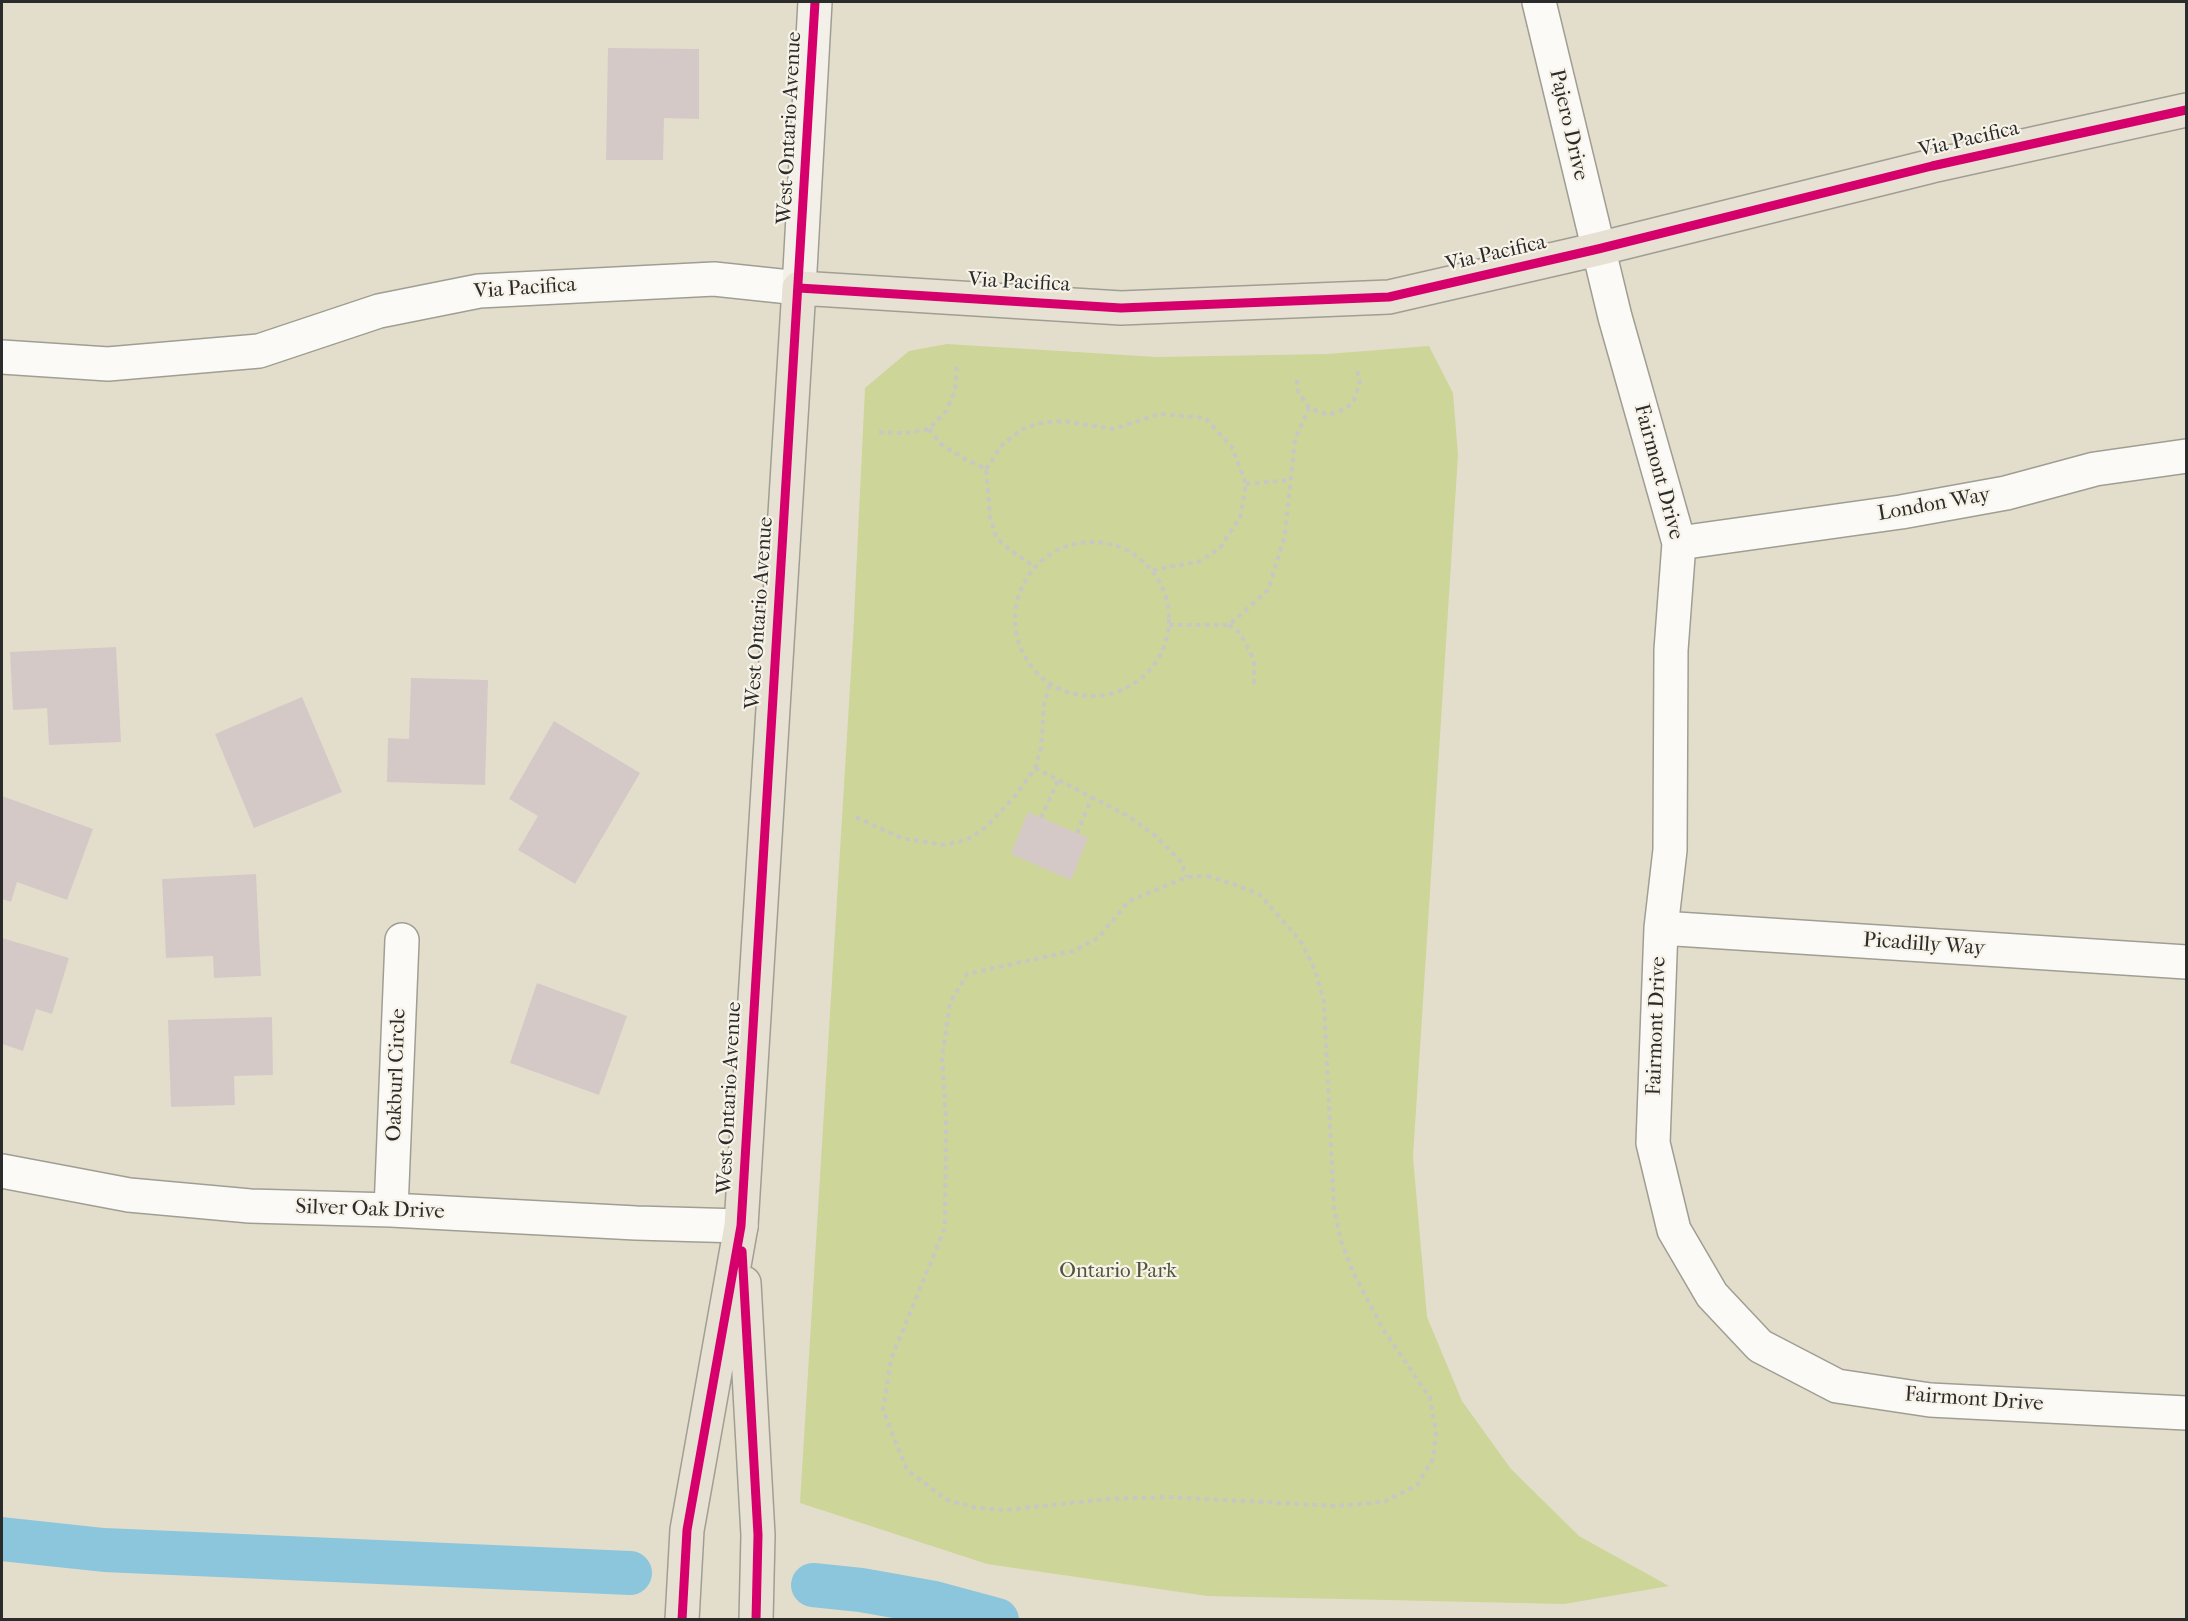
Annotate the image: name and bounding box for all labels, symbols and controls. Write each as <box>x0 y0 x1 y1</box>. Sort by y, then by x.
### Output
street label: West Ontario Avenue <box>772 31 808 225</box>
street label: Pajero Drive <box>1543 67 1593 183</box>
street label: Via Pacifica <box>1916 116 2022 164</box>
street label: Via Pacifica <box>1443 230 1549 278</box>
street label: Via Pacifica <box>967 268 1071 298</box>
street label: Via Pacifica <box>473 273 577 305</box>
street label: Fairmont Drive <box>1628 402 1688 542</box>
street label: London Way <box>1876 483 1992 527</box>
street label: West Ontario Avenue <box>741 516 779 710</box>
street label: Picadilly Way <box>1862 928 1986 962</box>
street label: Fairmont Drive <box>1642 956 1672 1096</box>
street label: West Ontario Avenue <box>712 1001 748 1195</box>
street label: Oakburl Circle <box>382 1008 412 1142</box>
street label: Silver Oak Drive <box>295 1195 445 1225</box>
park label: Ontario Park <box>1059 1259 1177 1285</box>
street label: Fairmont Drive <box>1904 1383 2044 1417</box>

